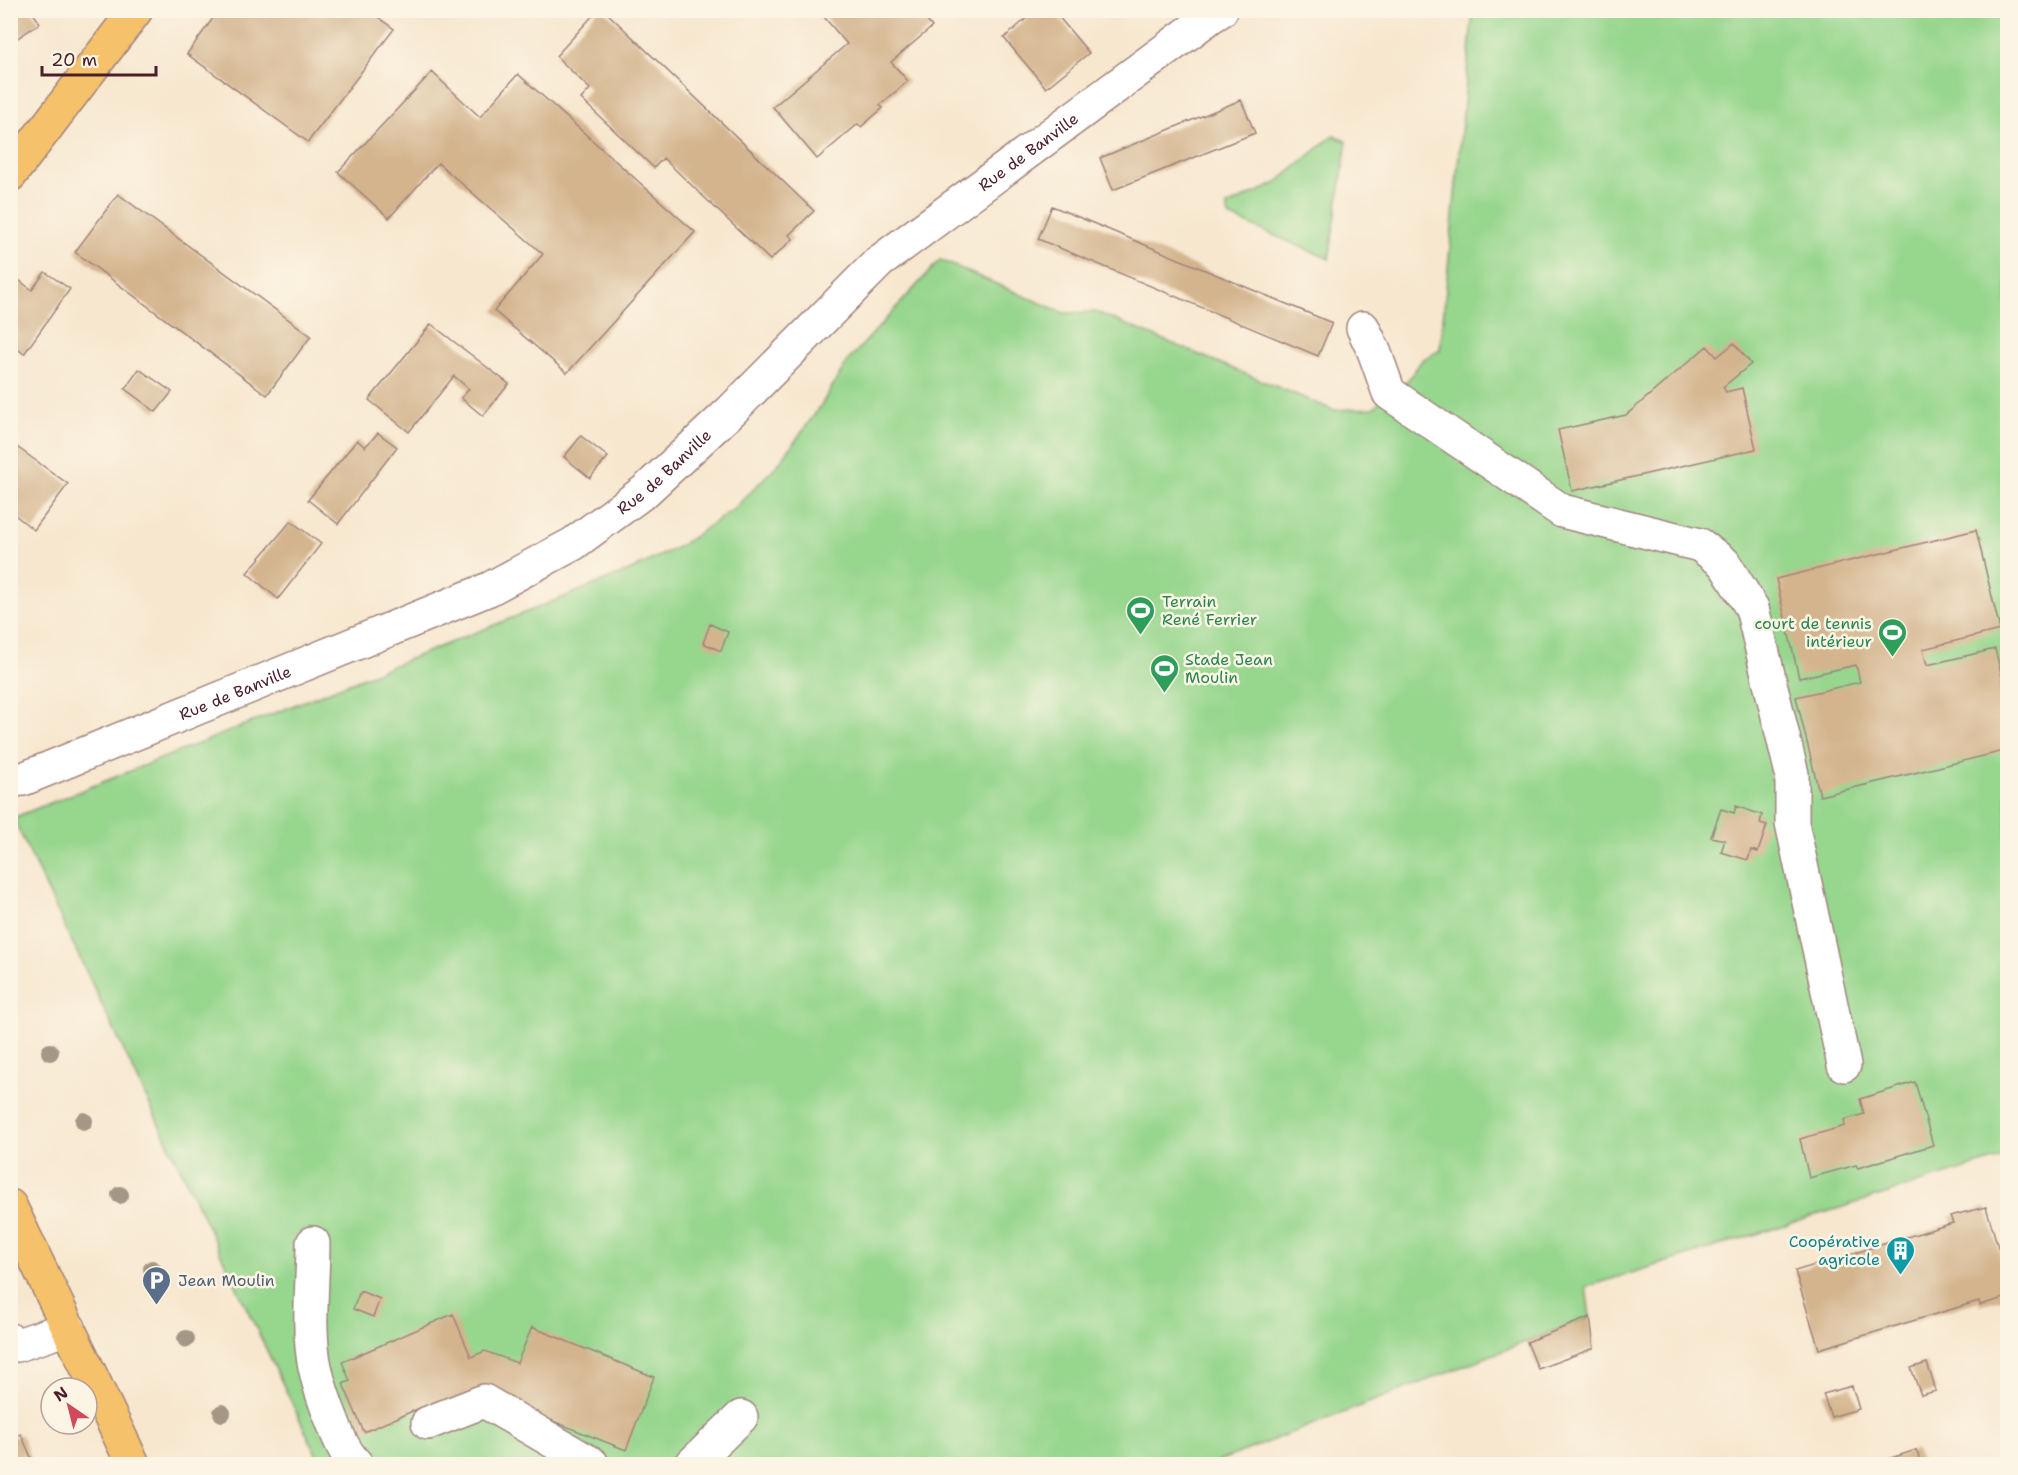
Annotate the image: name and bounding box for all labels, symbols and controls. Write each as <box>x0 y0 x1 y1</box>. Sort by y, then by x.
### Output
scale bar <box>42 39 156 77</box>
text: 20 m <box>51 48 97 72</box>
street label: Rue de Banville <box>974 108 1082 195</box>
street label: Rue de Banville <box>613 424 716 519</box>
place label: Terrain René Ferrier <box>1162 591 1257 630</box>
sports icon: Terrain René Ferrier <box>1125 594 1157 636</box>
place label: court de tennis intérieur <box>1754 613 1872 652</box>
sports icon: court de tennis intérieur <box>1877 616 1909 658</box>
place label: Stade Jean Moulin <box>1185 649 1273 688</box>
sports icon: Stade Jean Moulin <box>1148 652 1180 694</box>
street label: Rue de Banville <box>176 660 294 725</box>
place label: Coopérative agricole <box>1789 1231 1880 1270</box>
building icon: Coopérative agricole <box>1885 1234 1917 1276</box>
parking icon: Jean Moulin <box>141 1264 173 1306</box>
place label: Jean Moulin <box>178 1270 275 1291</box>
north arrow <box>39 1376 99 1436</box>
text: N <box>49 1382 72 1406</box>

